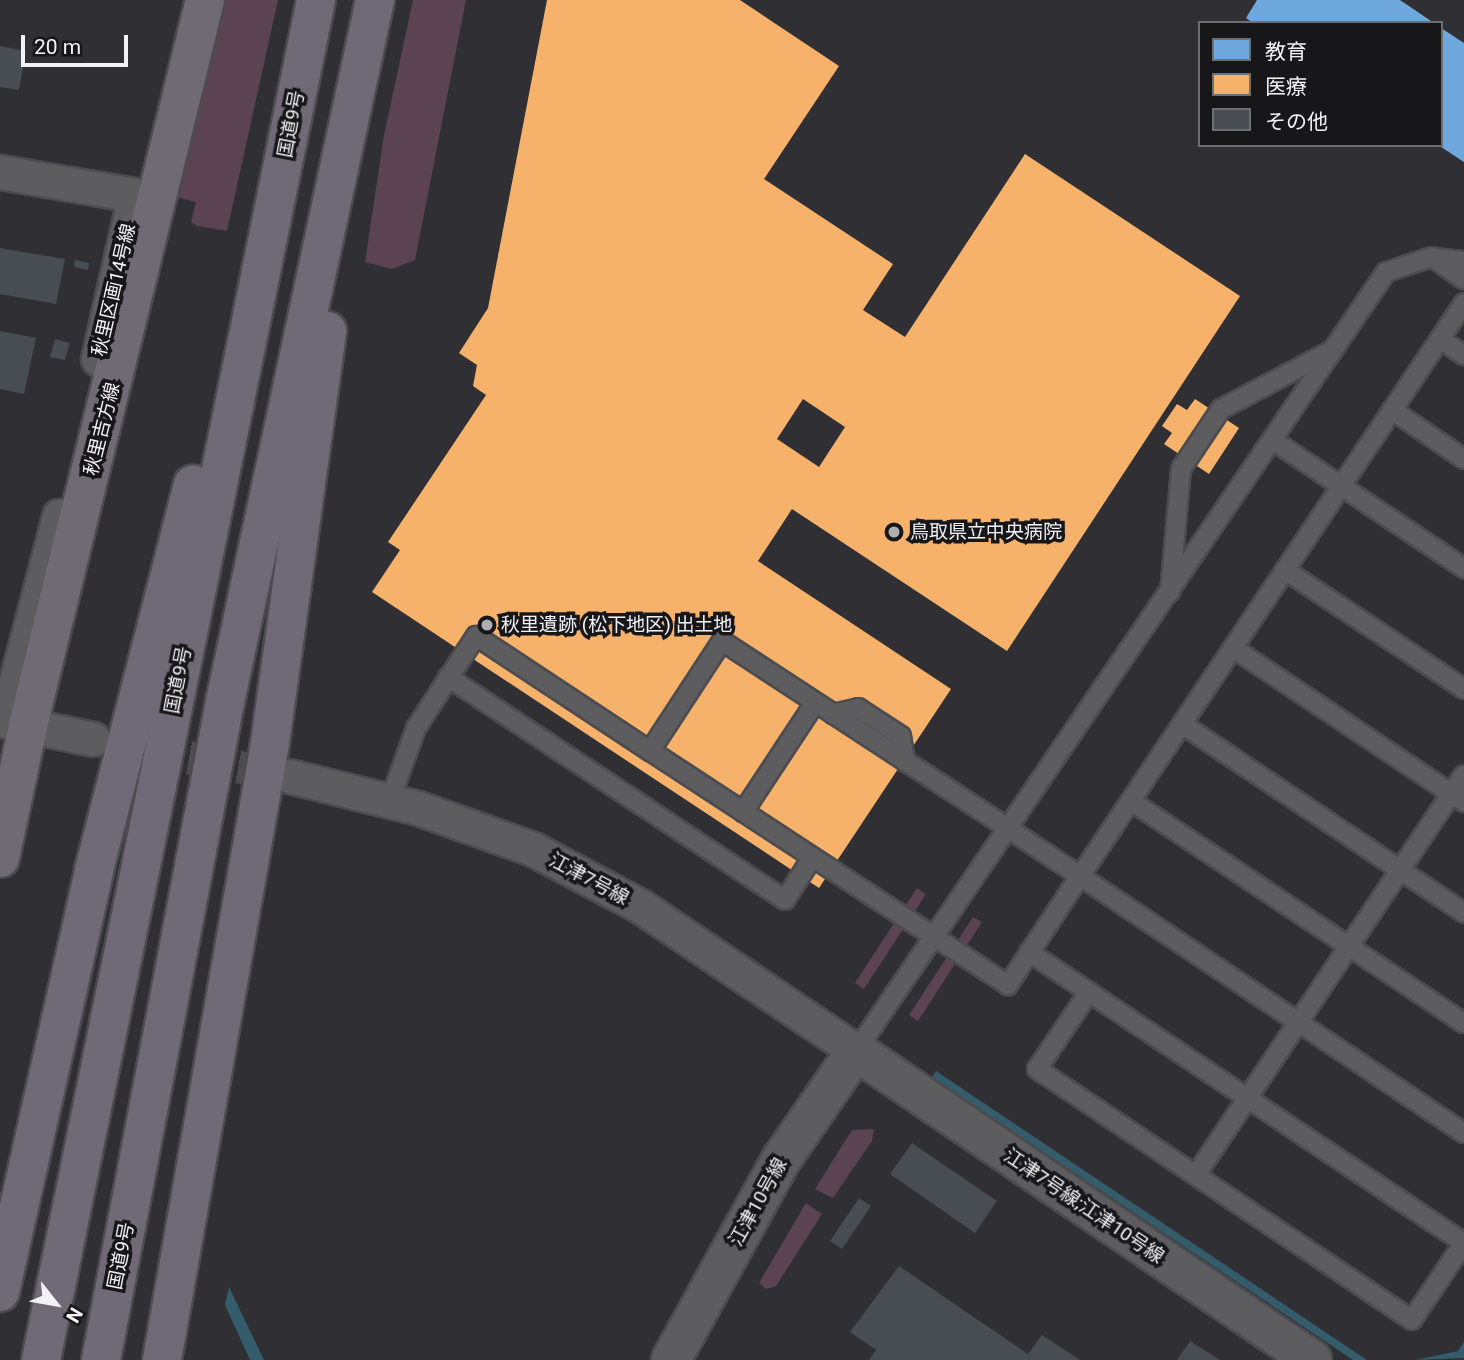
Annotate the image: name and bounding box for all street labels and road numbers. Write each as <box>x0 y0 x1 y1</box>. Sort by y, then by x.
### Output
street label: 国道9号 <box>273 89 309 159</box>
street label: 秋里区画14号線 <box>88 221 140 359</box>
street label: 秋里吉方線 <box>79 380 125 478</box>
street label: 国道9号 <box>160 645 196 715</box>
street label: 江津7号線 <box>545 849 633 909</box>
street label: 江津7号線;江津10号線 <box>1000 1144 1168 1268</box>
street label: 江津10号線 <box>724 1154 792 1250</box>
street label: 国道9号 <box>103 1221 139 1291</box>

